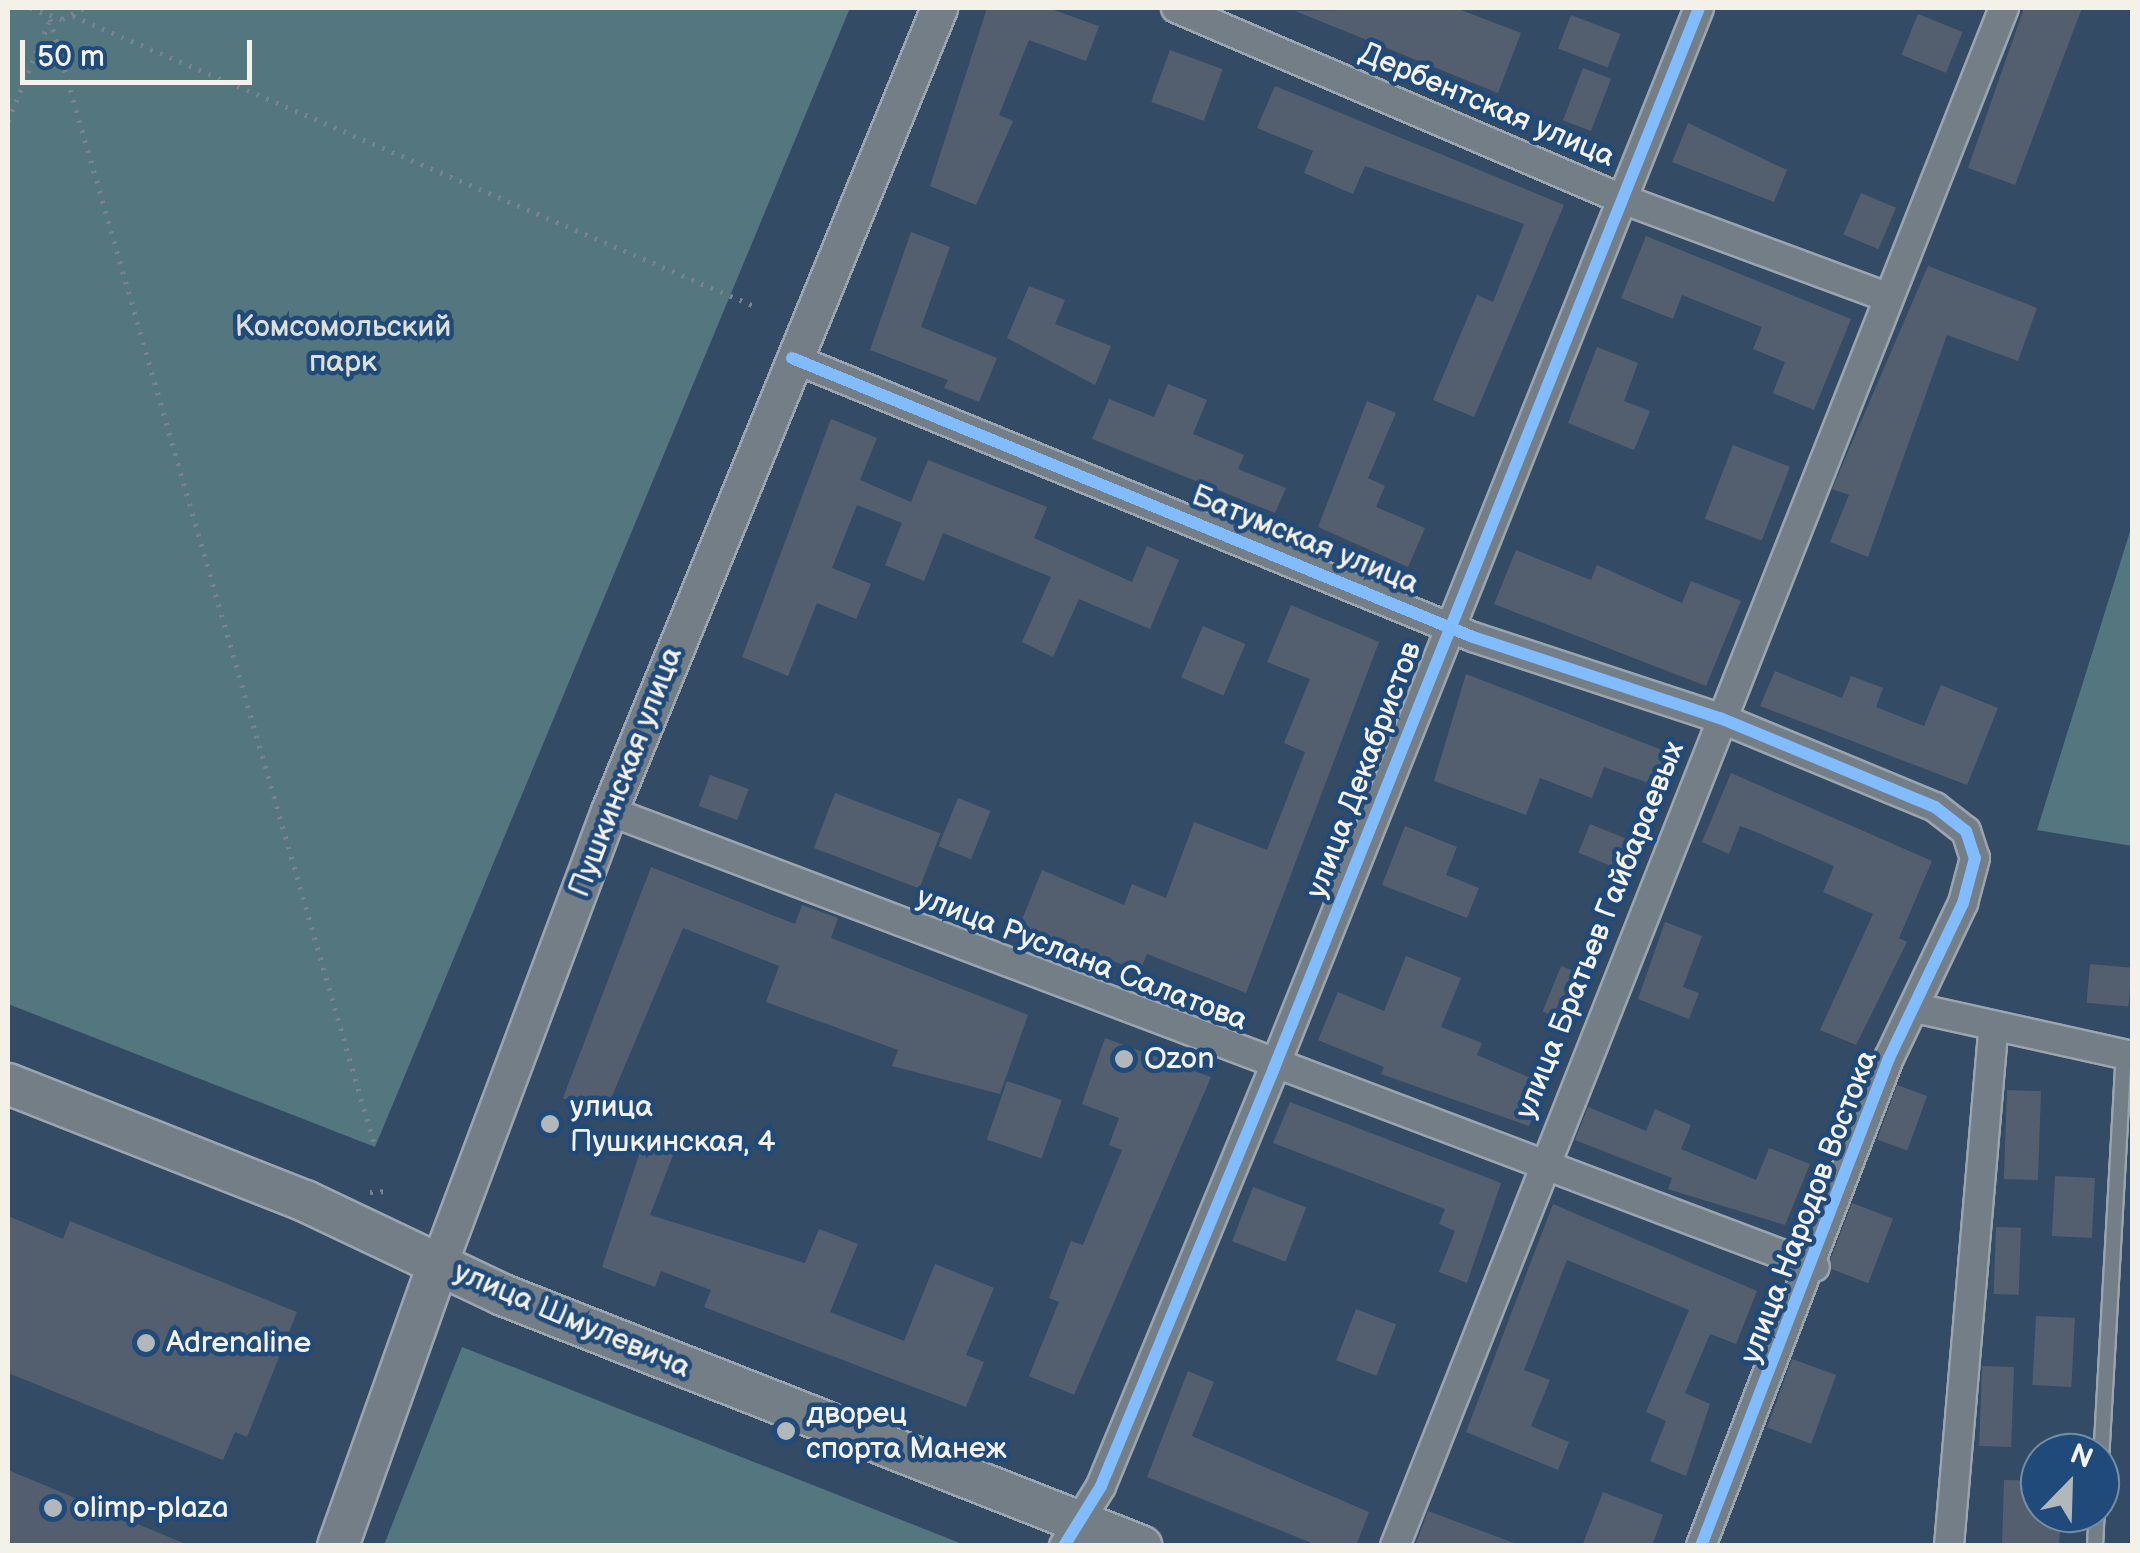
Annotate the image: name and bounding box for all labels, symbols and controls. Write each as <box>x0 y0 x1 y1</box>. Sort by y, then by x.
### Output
scale bar <box>25 20 258 82</box>
street label: Дербентская улица <box>1354 35 1620 175</box>
text: 50 m <box>37 39 105 75</box>
park label: Комсомольский парк <box>235 309 451 380</box>
street label: Батумская улица <box>1186 478 1424 602</box>
street label: улица Декабристов <box>1298 637 1430 903</box>
street label: Пушкинская улица <box>562 642 690 902</box>
street label: улица Братьев Гайбараевых <box>1508 736 1692 1124</box>
street label: улица Руслана Салатова <box>911 879 1253 1039</box>
place label: Ozon <box>1144 1041 1214 1077</box>
street label: улица Народов Востока <box>1733 1046 1885 1368</box>
marker: Ozon <box>1113 1048 1135 1070</box>
place label: улица Пушкинская, 4 <box>570 1089 776 1160</box>
marker: улица Пушкинская, 4 <box>539 1113 561 1135</box>
street label: улица Шмулевича <box>448 1254 696 1386</box>
place label: Adrenaline <box>166 1325 311 1361</box>
marker: Adrenaline <box>135 1332 157 1354</box>
place label: дворец спорта Манеж <box>806 1396 1007 1466</box>
marker: дворец спорта Манеж <box>775 1420 797 1442</box>
north arrow <box>2020 1433 2120 1533</box>
text: N <box>2065 1437 2097 1476</box>
place label: olimp-plaza <box>73 1490 229 1526</box>
marker: olimp-plaza <box>42 1497 64 1519</box>

